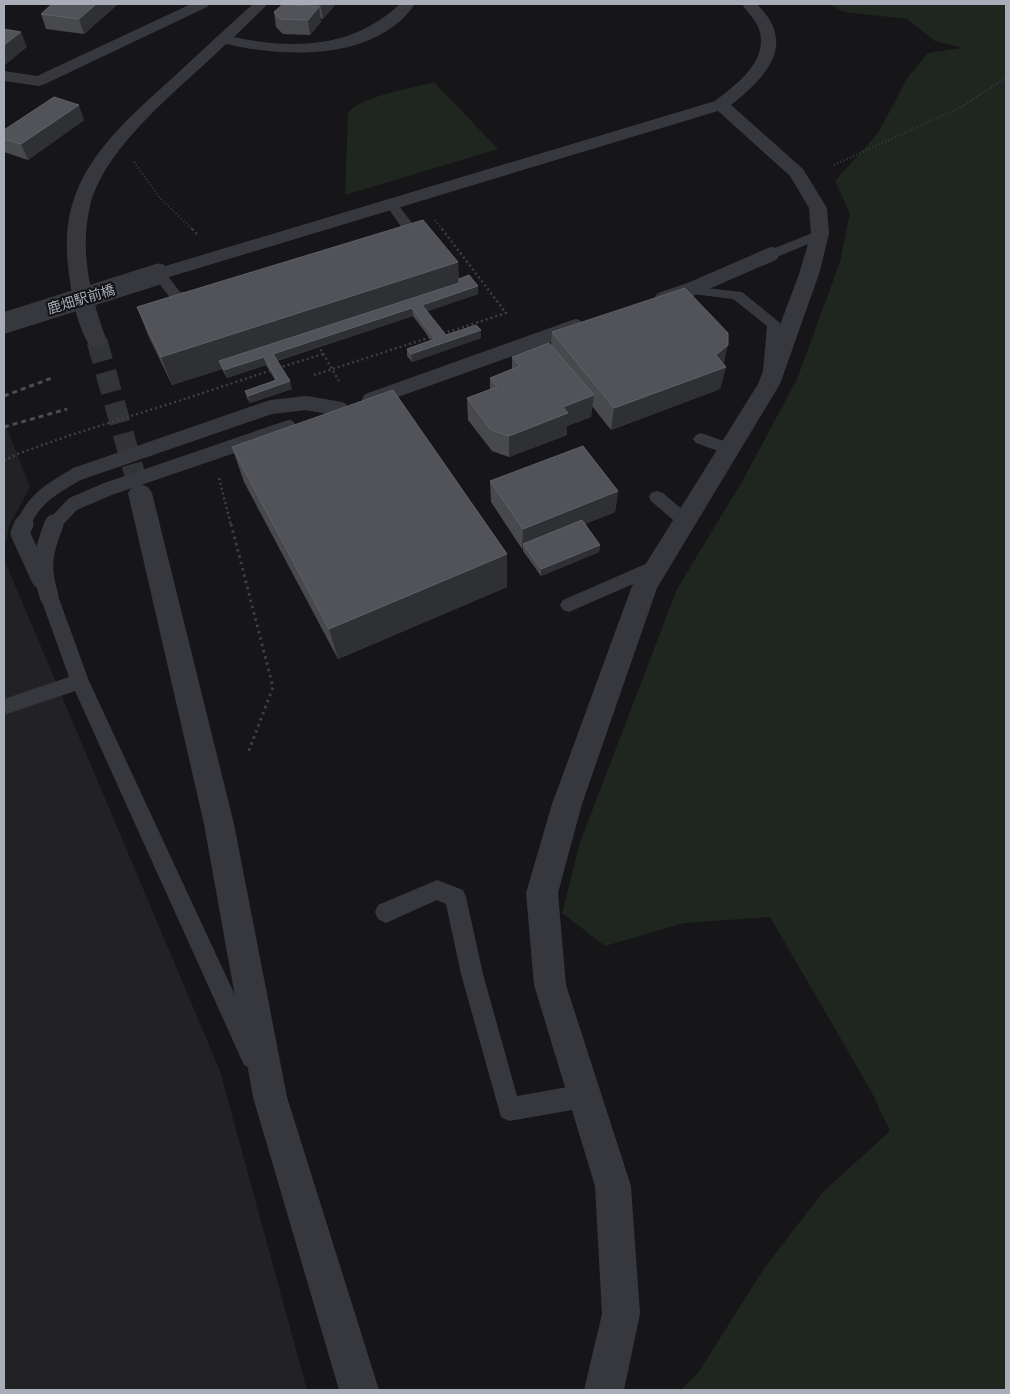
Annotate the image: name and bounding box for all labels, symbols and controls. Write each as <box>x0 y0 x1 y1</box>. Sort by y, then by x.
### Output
street label: 鹿畑駅前橋 <box>45 280 117 318</box>

